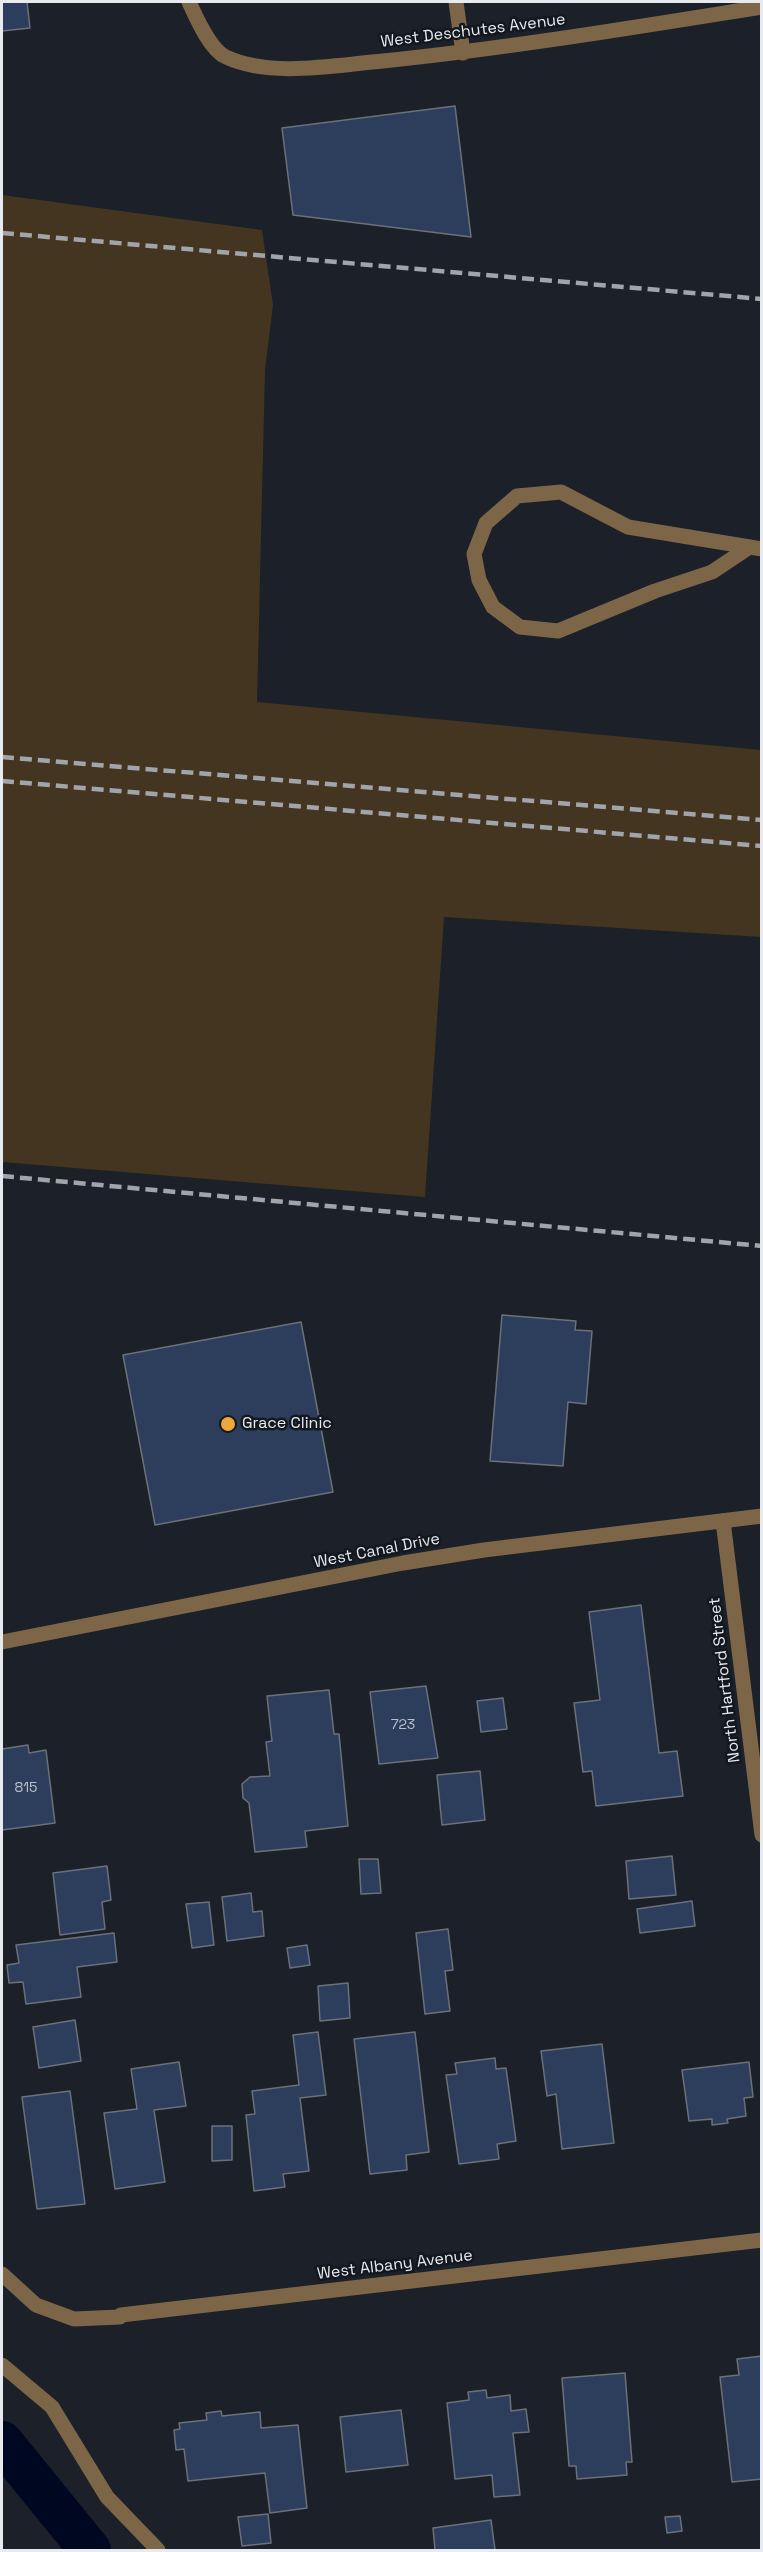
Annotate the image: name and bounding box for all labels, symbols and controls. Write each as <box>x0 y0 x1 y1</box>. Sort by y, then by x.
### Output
street label: West Deschutes Avenue <box>379 10 567 52</box>
place label: Grace Clinic <box>242 1414 332 1434</box>
marker: Grace Clinic <box>219 1415 237 1433</box>
street label: West Canal Drive <box>312 1529 442 1573</box>
street label: North Hartford Street <box>705 1596 745 1764</box>
house number: 723 <box>391 1717 415 1733</box>
house number: 815 <box>15 1780 37 1796</box>
street label: West Albany Avenue <box>316 2246 474 2284</box>

